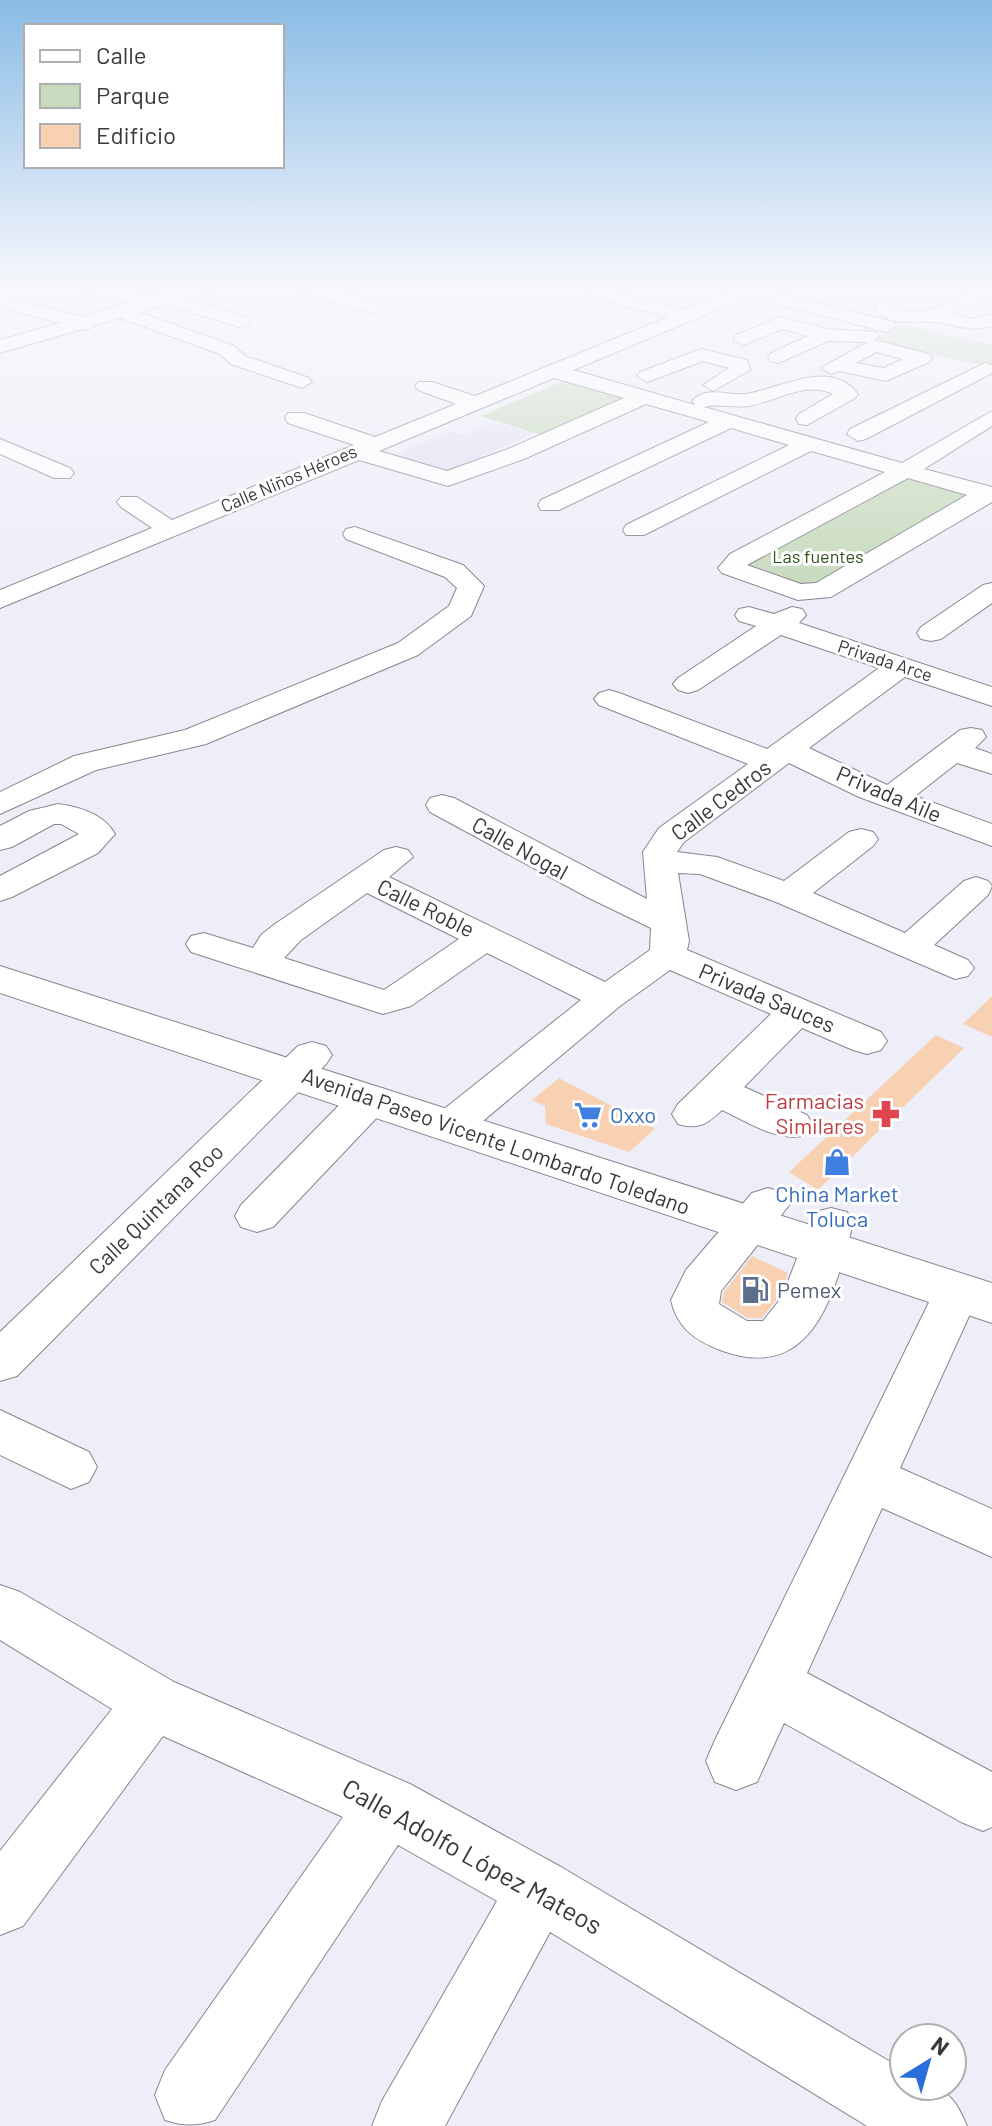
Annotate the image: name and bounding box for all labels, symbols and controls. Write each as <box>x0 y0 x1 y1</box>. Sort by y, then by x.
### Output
legend <box>24 24 284 168</box>
text: Calle <box>96 40 147 69</box>
text: Parque <box>96 80 170 109</box>
text: Edificio <box>96 120 176 149</box>
street label: Calle Niños Héroes <box>217 439 360 517</box>
park label: Las fuentes <box>772 545 864 567</box>
street label: Privada Arce <box>835 634 935 686</box>
street label: Calle Cedros <box>665 753 775 845</box>
street label: Privada Aile <box>833 759 946 827</box>
street label: Calle Nogal <box>468 810 573 884</box>
street label: Calle Roble <box>374 872 479 942</box>
street label: Privada Sauces <box>696 957 839 1037</box>
street label: Avenida Paseo Vicente Lombardo Toledano <box>299 1061 694 1219</box>
place label: Farmacias Similares <box>765 1087 864 1138</box>
pharmacy icon: Farmacias Similares <box>871 1099 901 1129</box>
supermarket icon: Oxxo <box>573 1100 603 1130</box>
place label: Oxxo <box>610 1101 656 1127</box>
street label: Calle Quintana Roo <box>83 1138 228 1279</box>
shop icon: China Market Toluca <box>822 1147 852 1177</box>
place label: China Market Toluca <box>775 1180 899 1231</box>
fuel station icon: Pemex <box>740 1275 770 1305</box>
place label: Pemex <box>777 1276 841 1302</box>
street label: Calle Adolfo López Mateos <box>338 1771 608 1940</box>
north arrow <box>888 2022 968 2102</box>
text: N <box>927 2030 954 2060</box>

